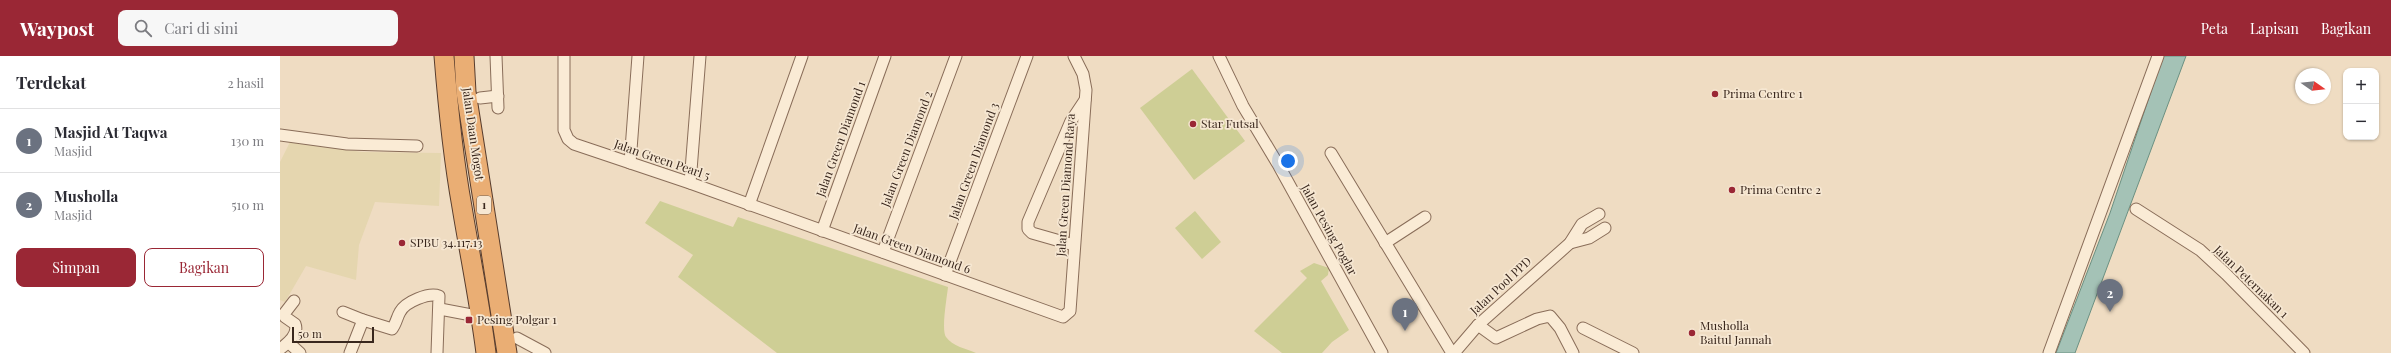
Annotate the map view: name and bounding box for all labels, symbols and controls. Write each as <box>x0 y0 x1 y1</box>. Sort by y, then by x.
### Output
search box <box>118 10 398 46</box>
text: Waypost <box>20 15 94 41</box>
icon: search <box>132 17 154 39</box>
text: Cari di sini <box>164 18 238 38</box>
text: Peta <box>2201 19 2228 38</box>
text: Lapisan <box>2250 19 2299 38</box>
text: Bagikan <box>2321 19 2371 38</box>
north arrow <box>2295 68 2331 104</box>
map controls <box>2343 68 2379 140</box>
button: + <box>2343 68 2379 104</box>
text: Terdekat <box>16 71 86 93</box>
text: 2 hasil <box>227 74 264 91</box>
street label: Jalan Green Diamond 1 <box>811 78 869 200</box>
street label: Jalan Daan Mogot <box>459 85 489 182</box>
place label: Prima Centre 1 <box>1723 85 1803 101</box>
street label: Jalan Green Diamond 2 <box>876 88 936 210</box>
marker: Prima Centre 1 <box>1710 89 1720 99</box>
street label: Jalan Green Diamond 3 <box>944 100 1002 222</box>
button: − <box>2343 104 2379 140</box>
street label: Jalan Green Diamond Raya <box>1052 113 1078 258</box>
place label: Star Futsal <box>1201 115 1259 131</box>
marker: Star Futsal <box>1188 119 1198 129</box>
text: Masjid At Taqwa <box>54 122 167 142</box>
text: 1 <box>27 132 31 149</box>
text: 130 m <box>231 132 264 149</box>
street label: Jalan Green Pearl 5 <box>611 135 712 183</box>
text: Masjid <box>54 142 92 159</box>
your location <box>1278 151 1298 171</box>
street label: Jalan Pesing Poglar <box>1298 180 1362 279</box>
place label: Prima Centre 2 <box>1740 181 1821 197</box>
marker: Prima Centre 2 <box>1727 185 1737 195</box>
text: Musholla <box>54 186 118 206</box>
text: 2 <box>26 196 32 213</box>
text: 510 m <box>231 196 264 213</box>
road number: 1 <box>477 196 491 214</box>
text: Masjid <box>54 206 92 223</box>
street label: Jalan Green Diamond 6 <box>851 219 973 277</box>
place label: SPBU 34.117.13 <box>410 234 482 250</box>
marker: SPBU 34.117.13 <box>397 238 407 248</box>
street label: Jalan Peternakan 1 <box>2210 241 2293 321</box>
button: Simpan <box>16 248 136 287</box>
button: Bagikan <box>144 248 264 287</box>
street label: Jalan Pool PPD <box>1466 253 1535 318</box>
pin: 2 <box>2097 279 2123 312</box>
pin: 1 <box>1392 298 1418 331</box>
place label: Pesing Polgar 1 <box>477 311 557 327</box>
marker: Pesing Polgar 1 <box>464 315 474 325</box>
place label: Musholla Baitul Jannah <box>1700 317 1772 347</box>
scale bar <box>292 325 374 344</box>
text: 50 m <box>298 326 322 341</box>
marker: Musholla Baitul Jannah <box>1687 328 1697 338</box>

